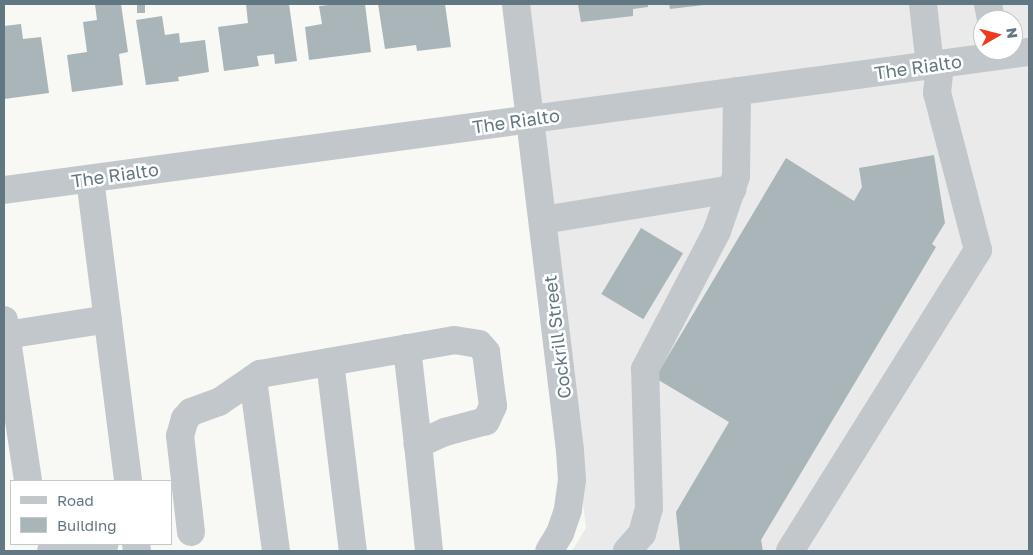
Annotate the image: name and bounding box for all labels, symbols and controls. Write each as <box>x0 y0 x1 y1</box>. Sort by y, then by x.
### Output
north arrow <box>973 10 1023 60</box>
text: N <box>1003 27 1022 39</box>
street label: The Rialto <box>873 50 963 84</box>
street label: The Rialto <box>471 104 561 138</box>
street label: The Rialto <box>70 158 160 192</box>
street label: Cockrill Street <box>539 274 575 400</box>
legend <box>10 480 172 545</box>
text: Road <box>57 491 94 509</box>
text: Building <box>57 516 117 534</box>

